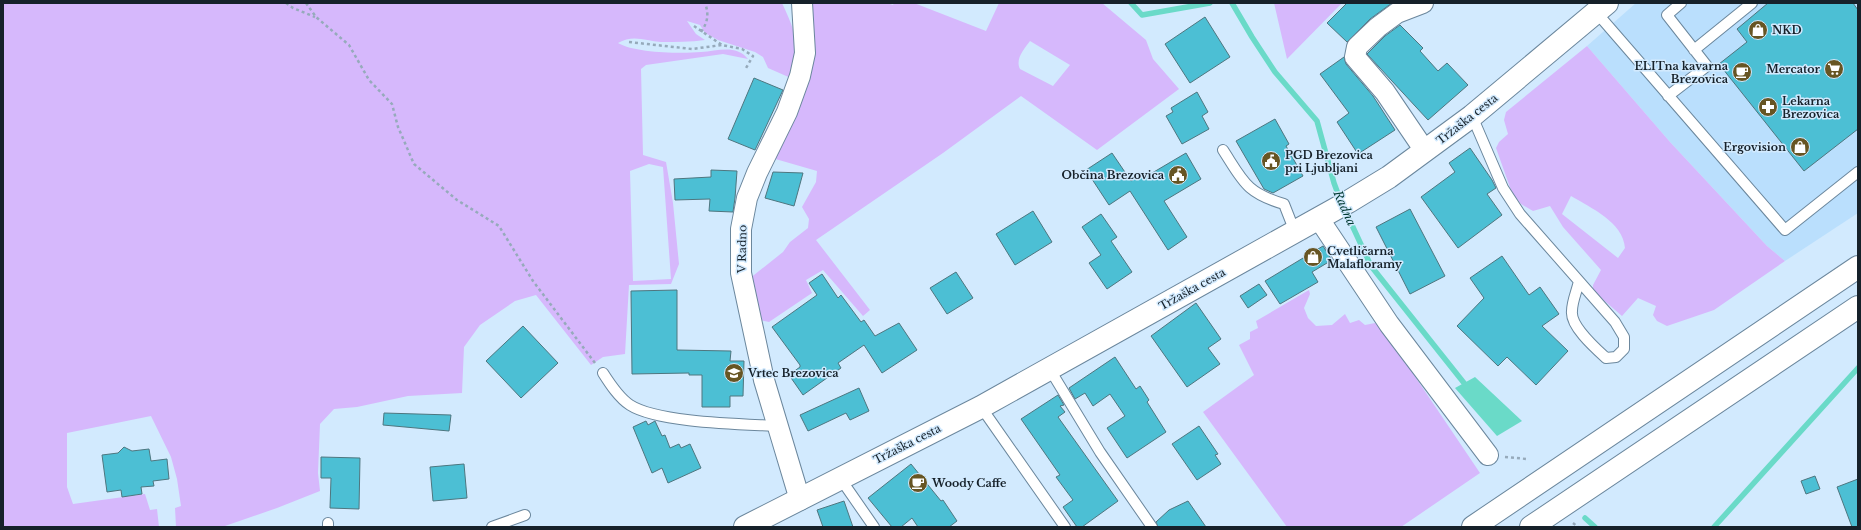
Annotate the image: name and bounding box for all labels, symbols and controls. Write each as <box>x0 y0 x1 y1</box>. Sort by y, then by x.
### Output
shop icon: NKD <box>1747 19 1769 41</box>
place label: NKD <box>1772 23 1802 37</box>
supermarket icon: Mercator <box>1823 58 1845 80</box>
place label: ELITna kavarna Brezovica <box>1634 59 1729 86</box>
cafe icon: ELITna kavarna Brezovica <box>1731 61 1753 83</box>
place label: Mercator <box>1766 62 1821 76</box>
street label: Tržaška cesta <box>1434 90 1501 147</box>
place label: Lekarna Brezovica <box>1782 94 1840 121</box>
pharmacy icon: Lekarna Brezovica <box>1757 96 1779 118</box>
shop icon: Ergovision <box>1789 136 1811 158</box>
place label: Ergovision <box>1723 140 1786 154</box>
place label: PGD Brezovica pri Ljubljani <box>1285 148 1373 175</box>
public building icon: PGD Brezovica pri Ljubljani <box>1260 150 1282 172</box>
public building icon: Občina Brezovica <box>1167 164 1189 186</box>
place label: Občina Brezovica <box>1062 168 1165 182</box>
water label: Radna <box>1330 187 1360 228</box>
street label: V Radno <box>735 225 749 274</box>
place label: Cvetličarna Malafloramy <box>1327 244 1403 271</box>
shop icon: Cvetličarna Malafloramy <box>1302 246 1324 268</box>
street label: Tržaška cesta <box>1156 265 1228 313</box>
school or university icon: Vrtec Brezovica <box>723 362 745 384</box>
place label: Vrtec Brezovica <box>747 366 839 380</box>
street label: Tržaška cesta <box>871 421 944 467</box>
cafe icon: Woody Caffe <box>907 472 929 494</box>
place label: Woody Caffe <box>931 476 1007 490</box>

